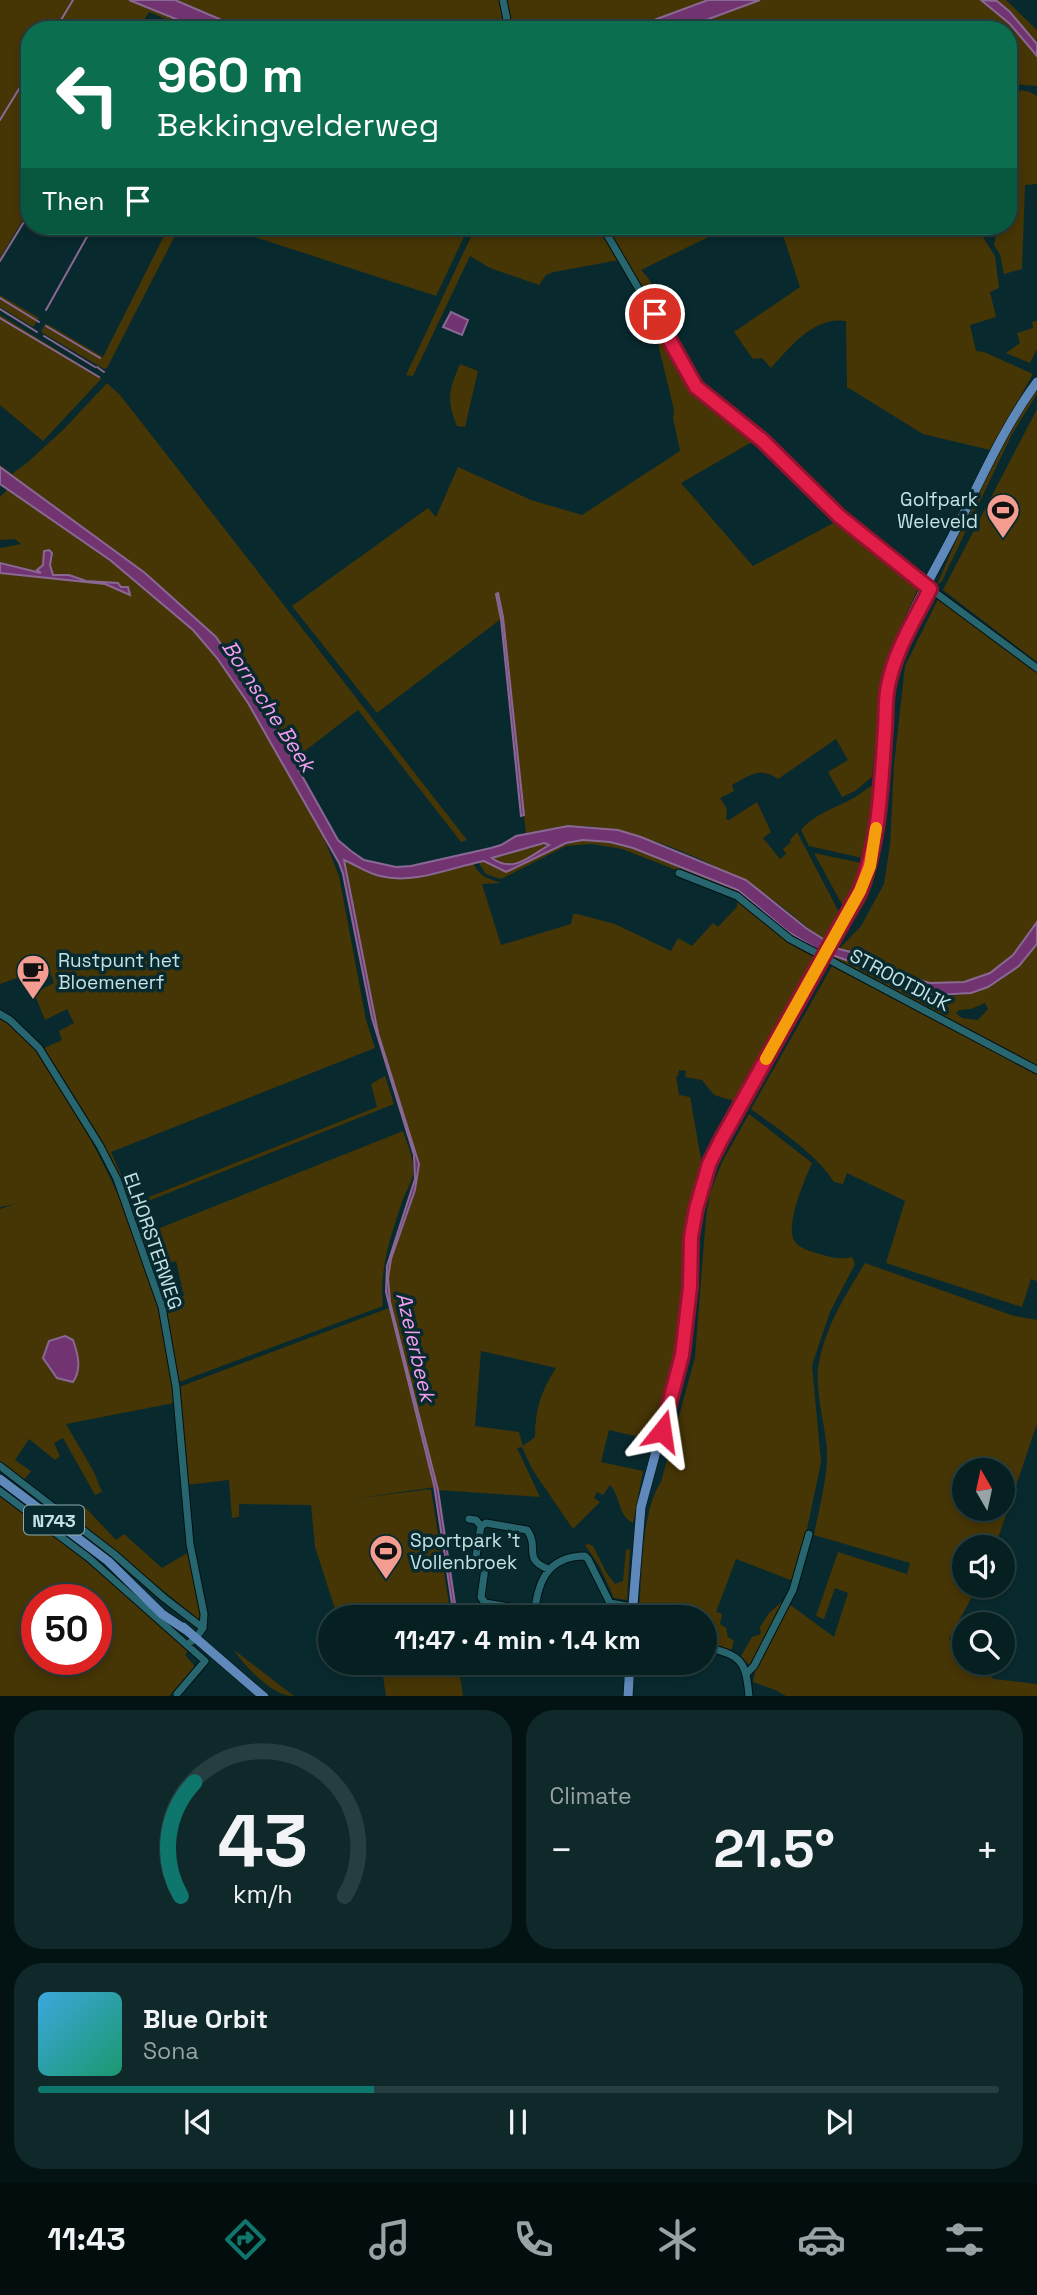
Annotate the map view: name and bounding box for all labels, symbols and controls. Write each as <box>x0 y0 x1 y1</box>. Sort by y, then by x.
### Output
text: 960 m <box>157 44 304 106</box>
icon: left <box>42 49 133 140</box>
text: Bekkingvelderweg <box>157 105 439 145</box>
icon: arrive <box>119 182 157 220</box>
text: Then <box>42 184 105 218</box>
pin <box>625 284 685 344</box>
icon: arrive <box>636 295 674 333</box>
place label: Golfpark Weleveld <box>897 487 978 534</box>
sports icon: Golfpark Weleveld <box>984 491 1022 540</box>
water label: Bornsche Beek <box>216 635 323 779</box>
street label: STROOTDIJK <box>845 943 955 1017</box>
place label: Rustpunt het Bloemenerf <box>58 948 180 995</box>
cafe icon: Rustpunt het Bloemenerf <box>14 952 52 1001</box>
street label: ELHORSTERWEG <box>118 1169 188 1313</box>
water label: Azelerbeek <box>390 1290 442 1407</box>
position arrow <box>625 1394 699 1468</box>
north arrow <box>952 1458 1015 1521</box>
map controls <box>952 1458 1015 1675</box>
road number: N743 <box>24 1506 84 1534</box>
place label: Sportpark 't Vollenbroek <box>410 1528 521 1575</box>
sports icon: Sportpark 't Vollenbroek <box>367 1532 405 1581</box>
button: sound <box>952 1535 1015 1598</box>
speed limit sign: 50 <box>21 1584 112 1675</box>
button: search <box>952 1612 1015 1675</box>
text: 11:47 · 4 min · 1.4 km <box>394 1623 641 1657</box>
text: Climate <box>550 1781 632 1811</box>
text: 43 <box>217 1794 308 1887</box>
text: 21.5° <box>713 1816 835 1882</box>
text: − <box>550 1826 573 1874</box>
text: + <box>975 1826 999 1874</box>
text: km/h <box>233 1877 293 1909</box>
text: Blue Orbit <box>143 2002 268 2036</box>
text: Sona <box>143 2036 199 2066</box>
icon: previous <box>179 2103 217 2141</box>
icon: pause <box>499 2103 537 2141</box>
icon: next <box>820 2103 858 2141</box>
icon: directions <box>221 2215 270 2264</box>
icon: music <box>365 2215 414 2264</box>
icon: phone <box>509 2215 558 2264</box>
icon: climate <box>653 2215 702 2264</box>
icon: car <box>797 2215 846 2264</box>
icon: filters <box>940 2215 989 2264</box>
text: 11:43 <box>47 2219 126 2259</box>

